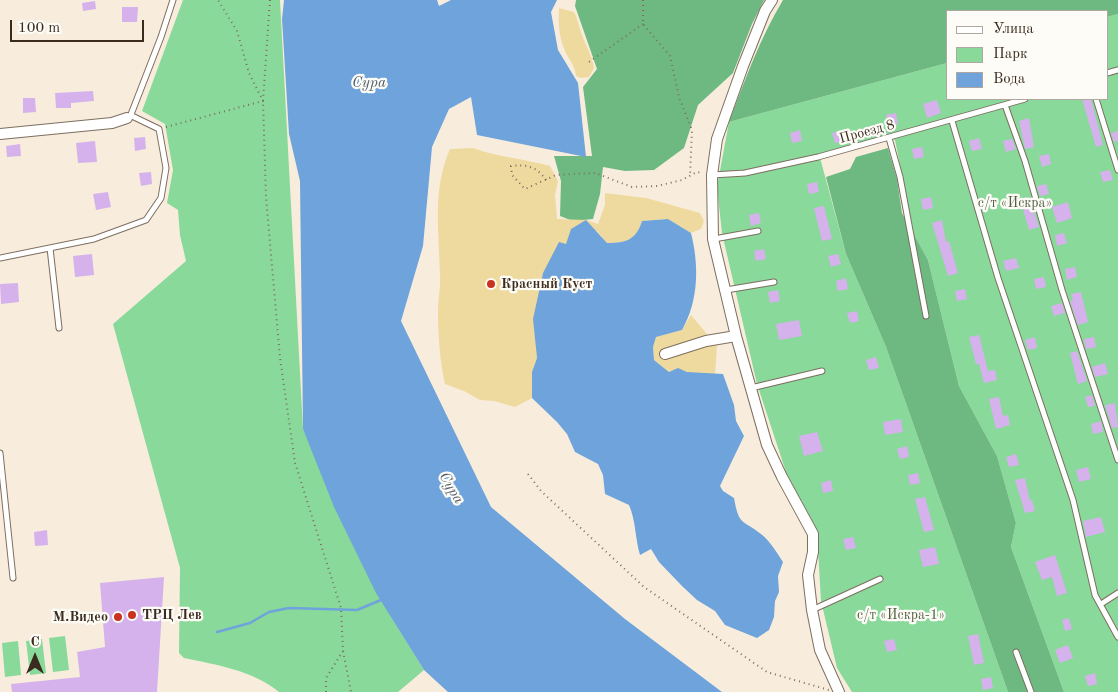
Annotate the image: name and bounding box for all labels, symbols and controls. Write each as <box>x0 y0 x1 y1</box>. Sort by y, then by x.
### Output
scale bar <box>12 10 146 42</box>
legend <box>946 10 1108 100</box>
text: 100 m <box>18 21 60 36</box>
text: Улица <box>993 22 1034 37</box>
text: Парк <box>993 47 1028 62</box>
text: Вода <box>993 72 1025 87</box>
water label: Сура <box>352 74 386 92</box>
street label: Проезд 8 <box>837 117 897 147</box>
park label: с/т «Искра» <box>978 195 1052 211</box>
place label: Красный Куст <box>501 276 592 292</box>
marker: Красный Куст <box>485 278 497 290</box>
water label: Сура <box>435 469 467 507</box>
place label: ТРЦ Лев <box>142 607 202 623</box>
park label: с/т «Искра-1» <box>857 607 945 623</box>
place label: М.Видео <box>53 609 108 625</box>
marker: ТРЦ Лев <box>126 609 138 621</box>
marker: М.Видео <box>112 611 124 623</box>
north arrow <box>10 632 60 682</box>
text: С <box>30 635 40 649</box>

